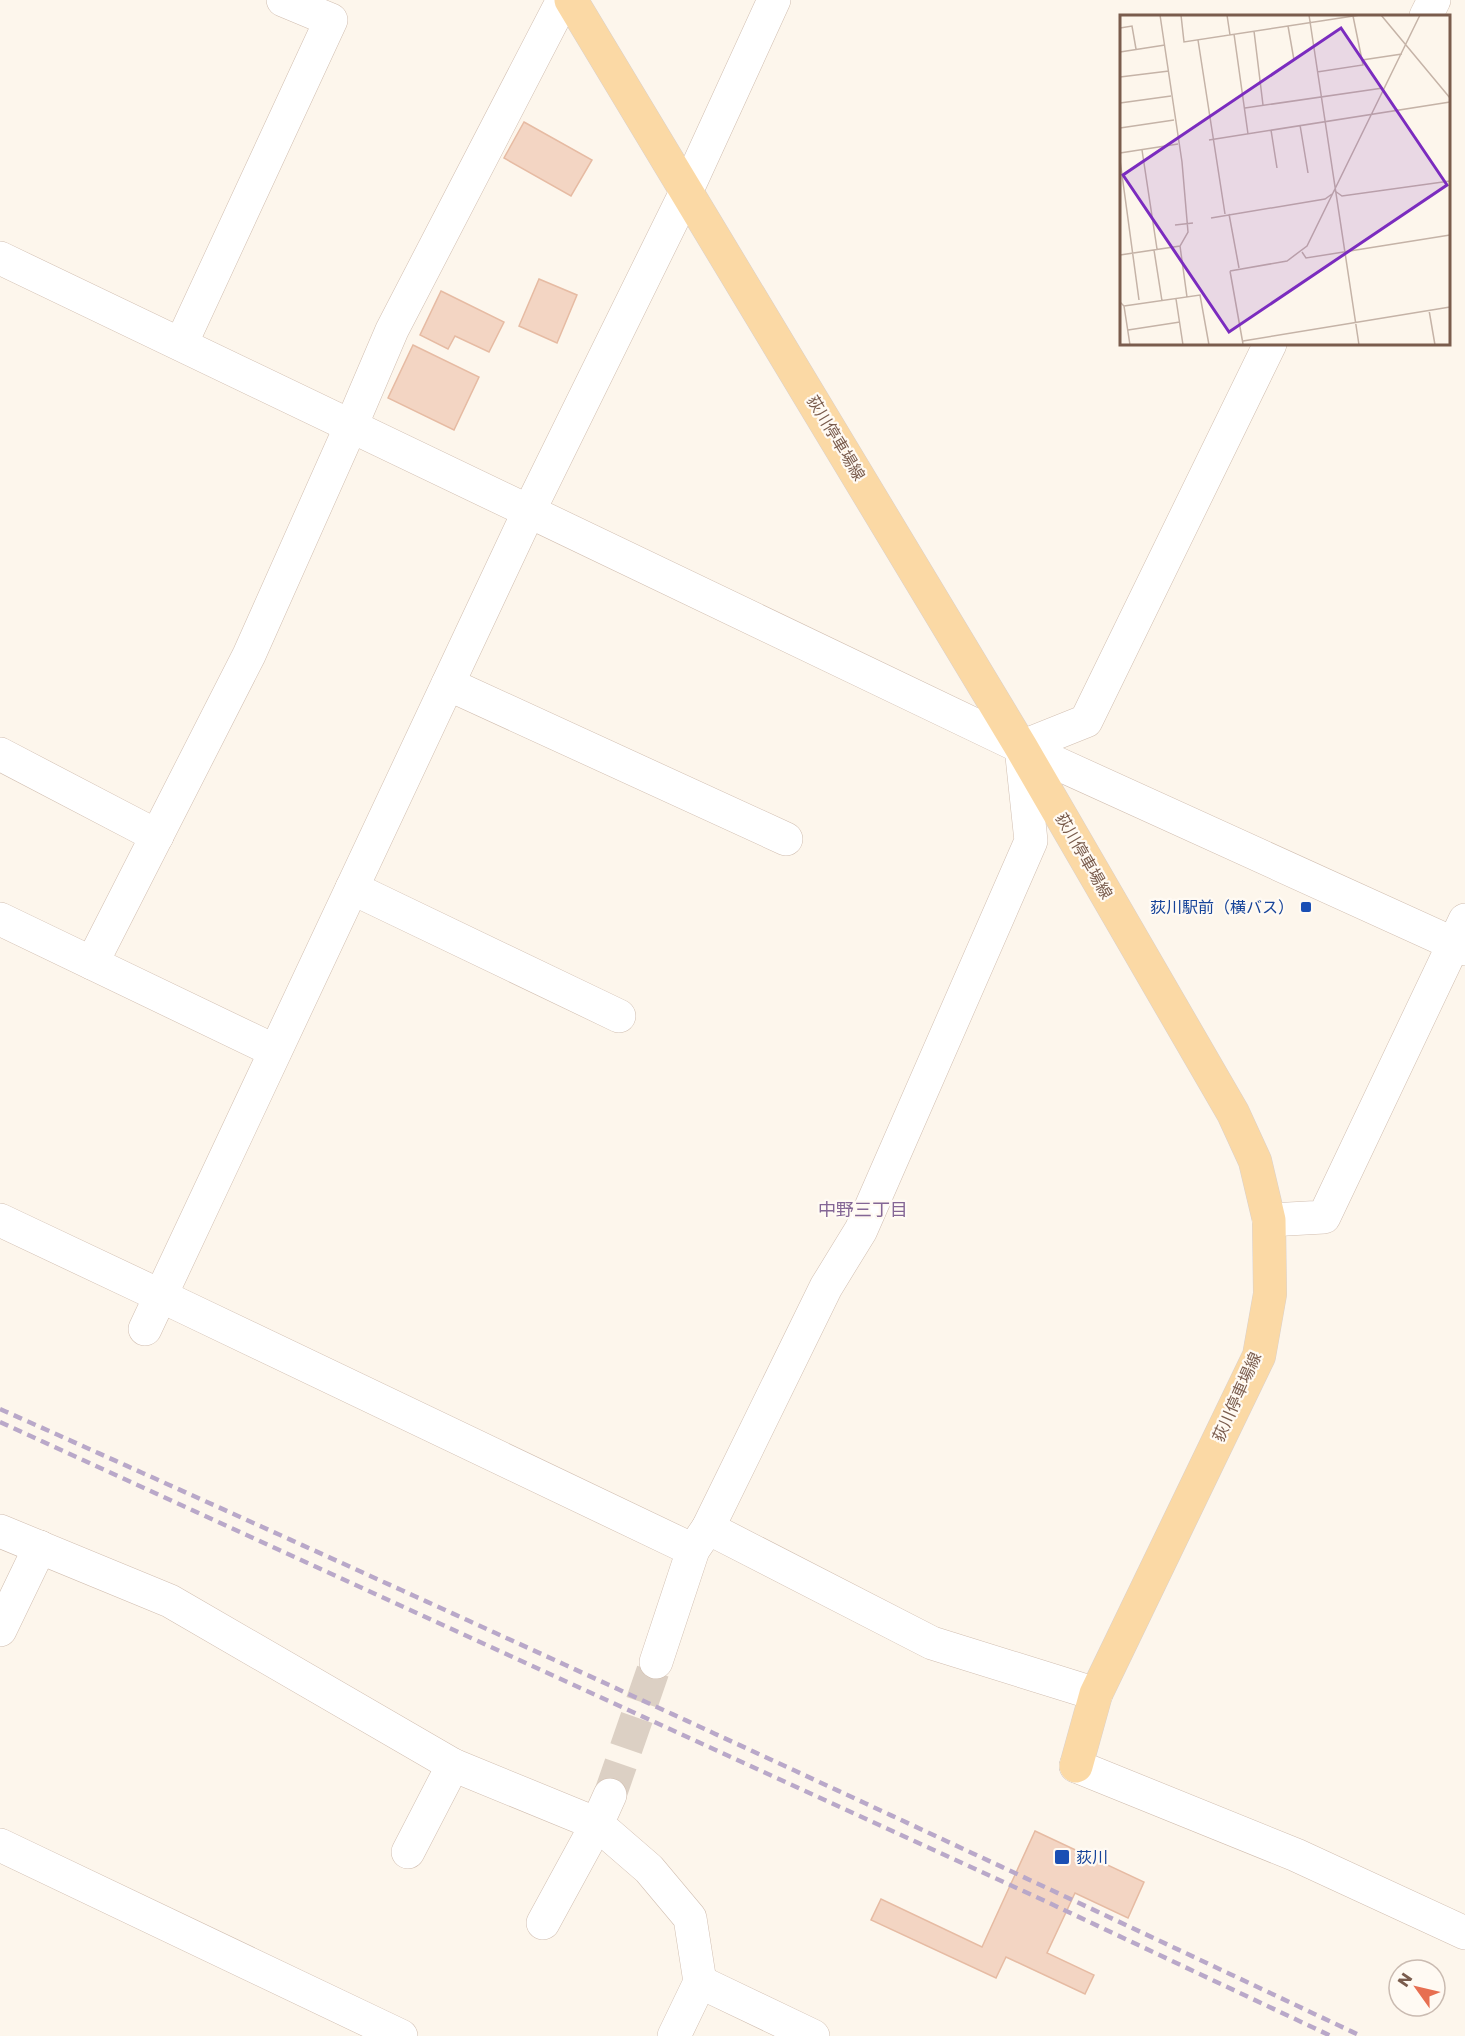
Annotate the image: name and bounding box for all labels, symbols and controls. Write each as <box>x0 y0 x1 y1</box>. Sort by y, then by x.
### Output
inset map <box>1120 15 1450 345</box>
street label: 荻川停車場線 <box>801 391 871 485</box>
street label: 荻川停車場線 <box>1050 809 1118 903</box>
place label: 荻川駅前（横バス） <box>1150 896 1294 919</box>
marker: 荻川駅前（横バス） <box>1299 900 1313 914</box>
district label: 中野三丁目 <box>818 1197 908 1222</box>
street label: 荻川停車場線 <box>1207 1348 1267 1446</box>
place label: 荻川 <box>1076 1846 1108 1869</box>
marker: 荻川 <box>1053 1848 1071 1866</box>
north arrow <box>1387 1958 1447 2018</box>
text: N <box>1392 1968 1418 1991</box>

